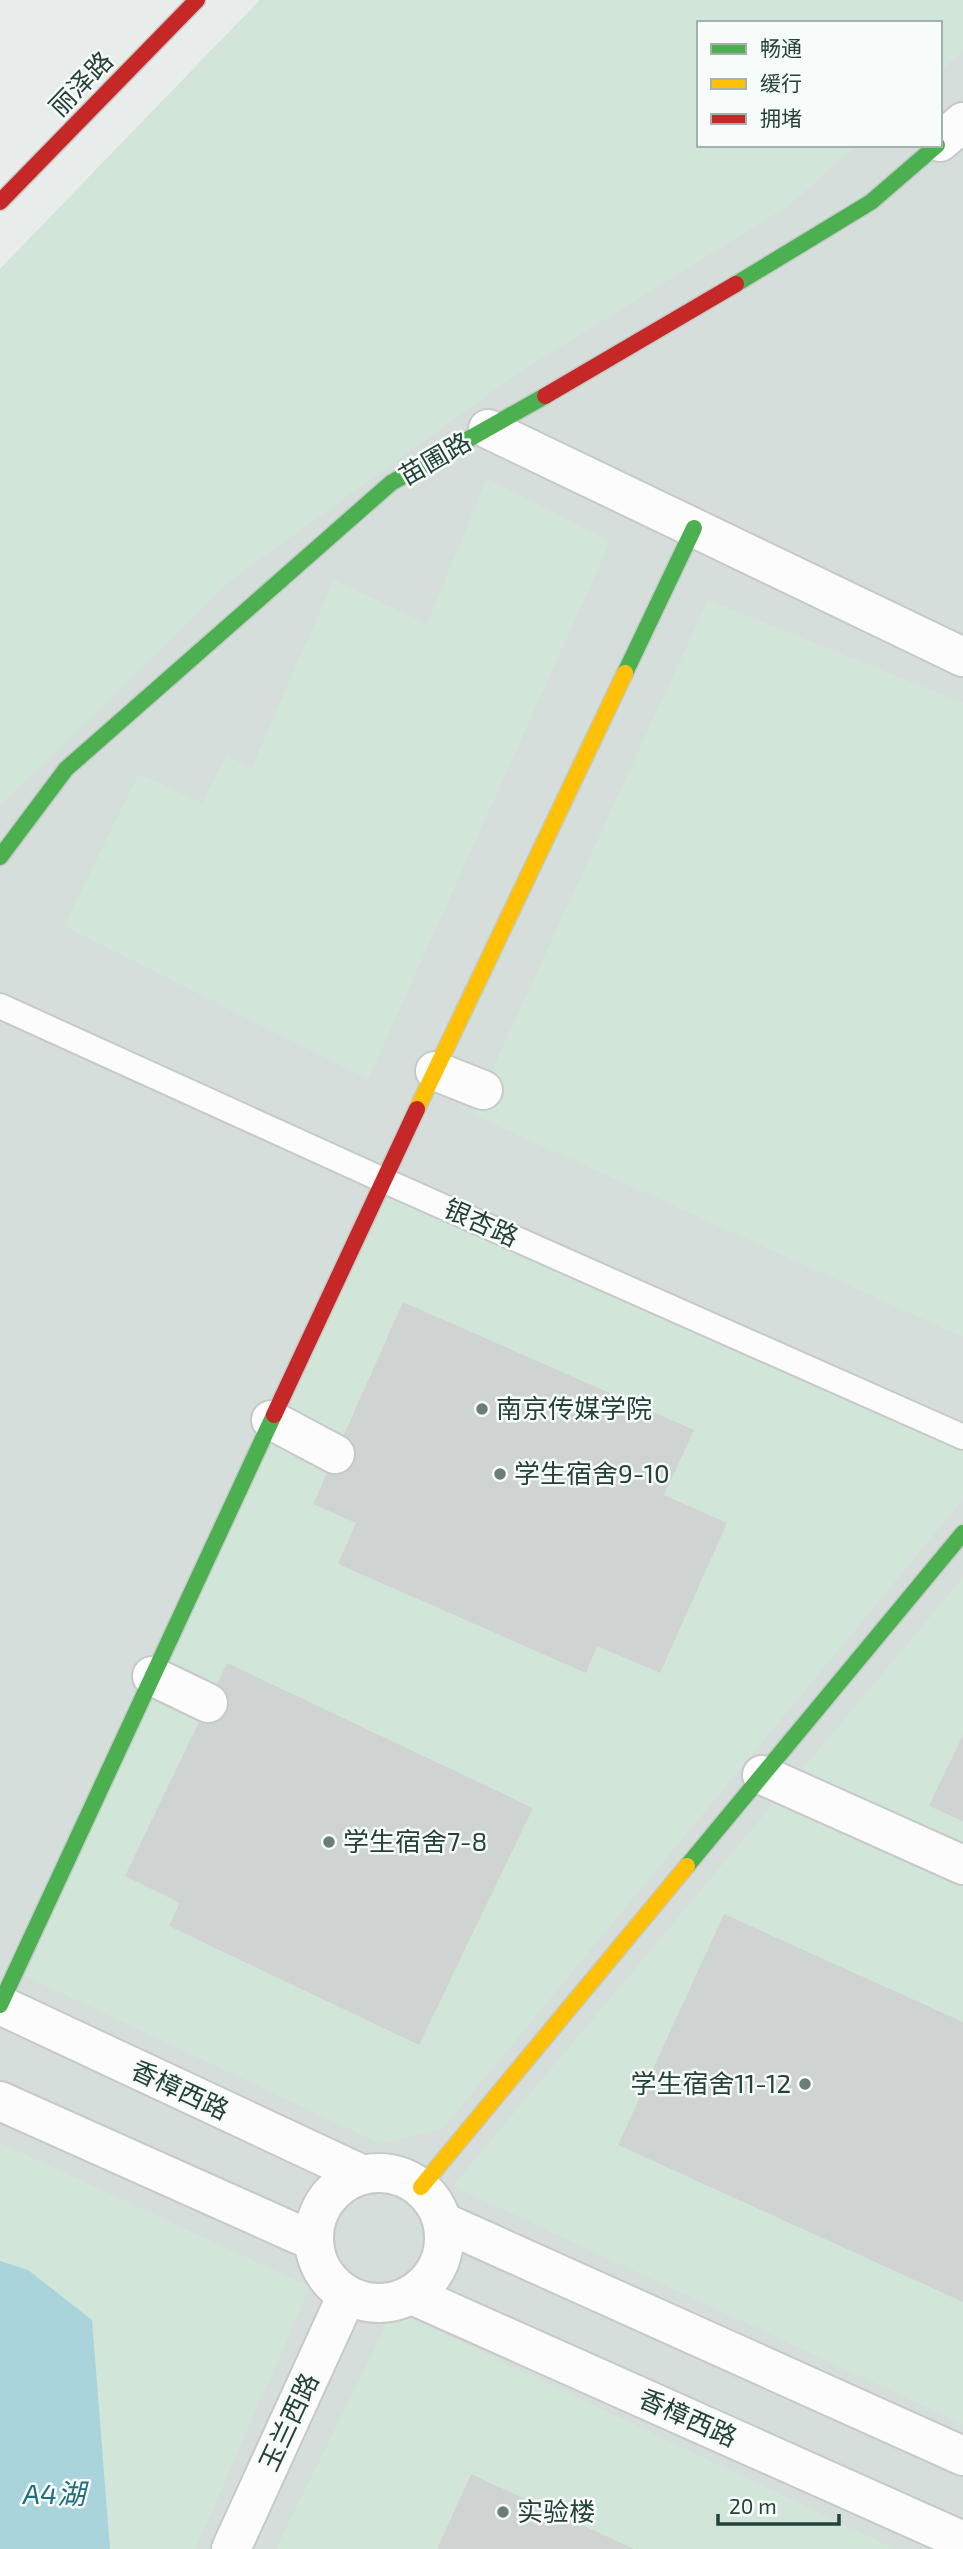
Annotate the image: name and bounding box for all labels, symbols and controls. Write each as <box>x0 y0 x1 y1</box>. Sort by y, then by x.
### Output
legend <box>697 21 942 147</box>
text: 畅通 <box>760 35 802 60</box>
street label: 丽泽路 <box>42 44 118 122</box>
text: 缓行 <box>760 70 802 95</box>
text: 拥堵 <box>760 105 802 130</box>
street label: 苗圃路 <box>393 425 476 491</box>
street label: 银杏路 <box>440 1192 524 1252</box>
place label: 南京传媒学院 <box>496 1392 652 1423</box>
marker: 南京传媒学院 <box>474 1401 490 1417</box>
place label: 学生宿舍9-10 <box>514 1457 670 1488</box>
marker: 学生宿舍9-10 <box>492 1466 508 1482</box>
place label: 学生宿舍7-8 <box>343 1825 487 1856</box>
marker: 学生宿舍7-8 <box>321 1834 337 1850</box>
street label: 香樟西路 <box>127 2053 234 2125</box>
place label: 学生宿舍11-12 <box>631 2067 791 2098</box>
marker: 学生宿舍11-12 <box>797 2076 813 2092</box>
street label: 玉兰西路 <box>252 2368 324 2475</box>
street label: 香樟西路 <box>635 2381 742 2452</box>
water label: A4湖 <box>22 2476 89 2510</box>
scale bar <box>718 2482 839 2526</box>
text: 20 m <box>729 2493 777 2518</box>
place label: 实验楼 <box>517 2495 595 2526</box>
marker: 实验楼 <box>495 2504 511 2520</box>

